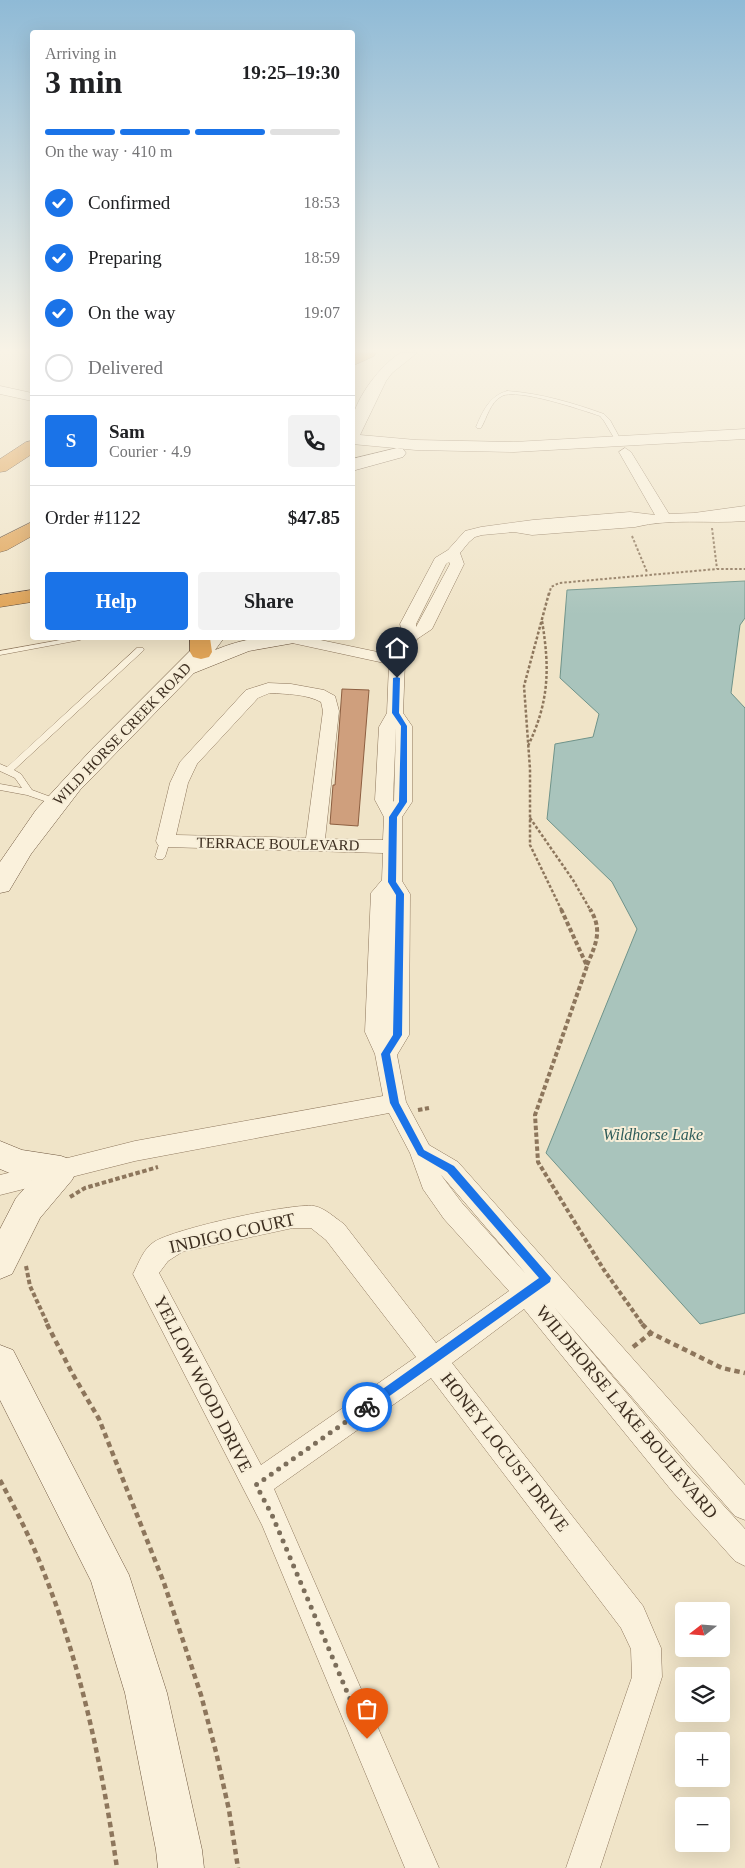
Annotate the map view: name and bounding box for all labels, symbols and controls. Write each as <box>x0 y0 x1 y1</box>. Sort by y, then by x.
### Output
text: Arriving in <box>45 45 117 62</box>
text: 19:25–19:30 <box>242 62 340 83</box>
text: 3 min <box>45 64 122 100</box>
text: On the way · 410 m <box>45 143 173 160</box>
icon: check <box>45 189 73 217</box>
text: Confirmed <box>88 192 170 213</box>
text: 18:53 <box>304 194 340 211</box>
icon: check <box>45 244 73 272</box>
text: Preparing <box>88 247 162 268</box>
text: 18:59 <box>304 249 340 266</box>
icon: check <box>45 299 73 327</box>
text: On the way <box>88 302 176 323</box>
text: 19:07 <box>304 304 340 321</box>
text: Delivered <box>88 357 163 378</box>
button: phone <box>288 415 340 467</box>
text: Sam <box>109 421 145 442</box>
text: S <box>66 430 76 451</box>
text: Courier · 4.9 <box>109 443 191 460</box>
text: Order #1122 <box>45 507 141 528</box>
text: $47.85 <box>288 507 340 528</box>
button: Help <box>45 572 188 630</box>
button: Share <box>198 572 340 630</box>
pin <box>376 627 418 678</box>
icon: home <box>383 634 411 662</box>
street label: WILD HORSE CREEK ROAD <box>50 660 194 808</box>
street label: TERRACE BOULEVARD <box>197 835 360 853</box>
water label: Wildhorse Lake <box>603 1126 703 1143</box>
street label: INDIGO COURT <box>167 1209 297 1257</box>
street label: YELLOW WOOD DRIVE <box>150 1292 256 1476</box>
street label: WILDHORSE LAKE BOULEVARD <box>532 1302 722 1522</box>
street label: HONEY LOCUST DRIVE <box>437 1369 573 1535</box>
courier <box>342 1382 392 1432</box>
icon: bike <box>353 1393 381 1421</box>
north arrow <box>675 1602 730 1658</box>
map controls <box>675 1602 730 1852</box>
button: layers <box>675 1667 730 1722</box>
pin <box>346 1688 388 1739</box>
icon: bag <box>353 1695 381 1723</box>
button: + <box>675 1732 730 1787</box>
button: − <box>675 1797 730 1852</box>

